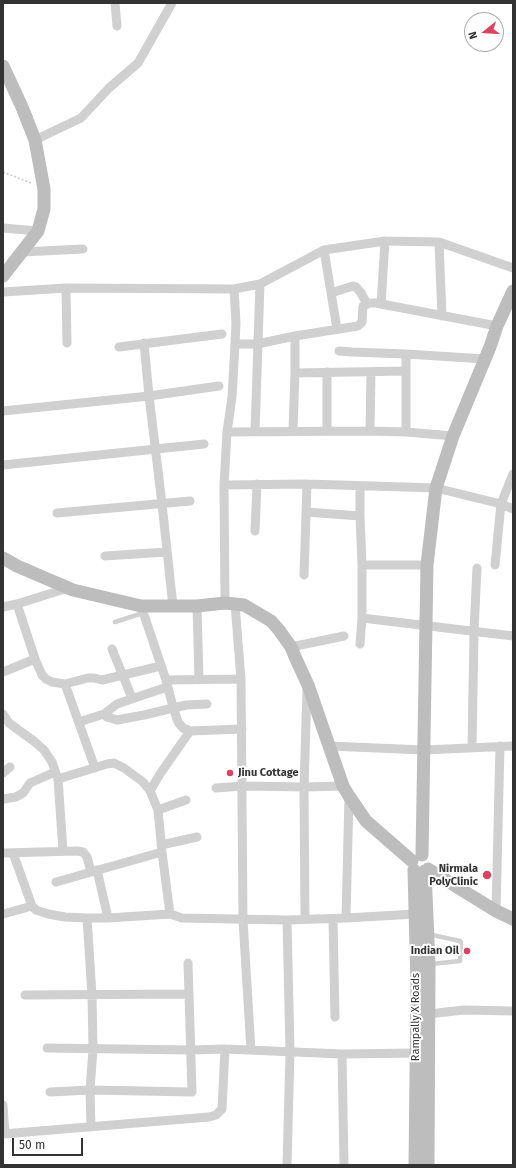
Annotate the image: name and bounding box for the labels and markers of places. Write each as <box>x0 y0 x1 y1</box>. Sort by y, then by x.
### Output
place label: Jinu Cottage <box>238 766 299 780</box>
marker: Jinu Cottage <box>225 768 235 778</box>
place label: Nirmala PolyClinic <box>429 862 478 888</box>
marker: Nirmala PolyClinic <box>481 869 493 881</box>
place label: Indian Oil <box>411 944 459 958</box>
marker: Indian Oil <box>462 946 472 956</box>

